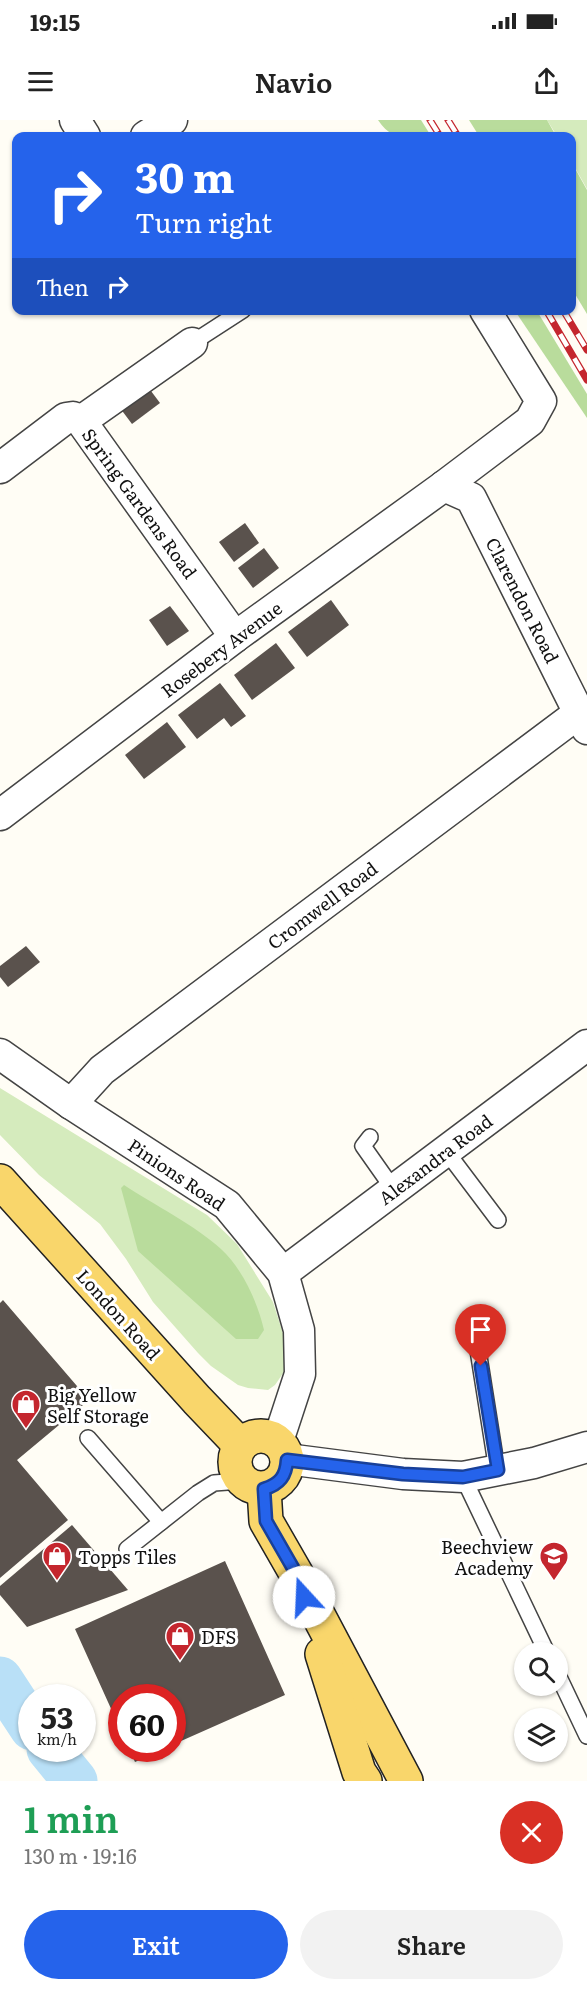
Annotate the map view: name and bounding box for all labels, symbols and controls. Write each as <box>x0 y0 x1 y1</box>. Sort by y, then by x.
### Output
text: 19:15 <box>30 5 80 38</box>
text: Navio <box>255 61 332 101</box>
icon: menu <box>24 65 57 98</box>
icon: share <box>530 65 563 98</box>
text: 30 m <box>135 144 235 206</box>
icon: right <box>36 156 114 234</box>
text: Turn right <box>135 201 272 241</box>
text: Then <box>36 270 89 303</box>
icon: right <box>101 270 134 303</box>
street label: Spring Gardens Road <box>76 422 204 584</box>
street label: Clarendon Road <box>480 533 566 667</box>
street label: Rosebery Avenue <box>155 594 287 704</box>
street label: Cromwell Road <box>261 855 383 955</box>
street label: Alexandra Road <box>372 1107 498 1211</box>
street label: Pinions Road <box>123 1131 231 1217</box>
street label: London Road <box>71 1263 167 1365</box>
pin <box>455 1304 506 1366</box>
icon: arrive <box>464 1313 497 1346</box>
place label: Big Yellow Self Storage <box>47 1381 149 1429</box>
shop icon: Big Yellow Self Storage <box>10 1388 42 1430</box>
place label: Beechview Academy <box>441 1533 534 1581</box>
shop icon: Topps Tiles <box>41 1540 73 1582</box>
school or university icon: Beechview Academy <box>538 1540 570 1582</box>
place label: Topps Tiles <box>78 1543 176 1570</box>
position arrow <box>272 1565 336 1629</box>
shop icon: DFS <box>164 1620 196 1662</box>
place label: DFS <box>201 1623 236 1650</box>
map controls <box>514 1642 568 1762</box>
button: search <box>514 1642 568 1696</box>
speed limit sign: 60 <box>108 1684 186 1762</box>
text: 53 <box>41 1694 73 1738</box>
button: layers <box>514 1708 568 1762</box>
text: km/h <box>37 1727 77 1750</box>
text: 1 min <box>24 1791 119 1844</box>
button: close <box>500 1801 563 1864</box>
text: 130 m · 19:16 <box>24 1840 137 1870</box>
button: Exit <box>24 1910 288 1979</box>
button: Share <box>300 1910 563 1979</box>

